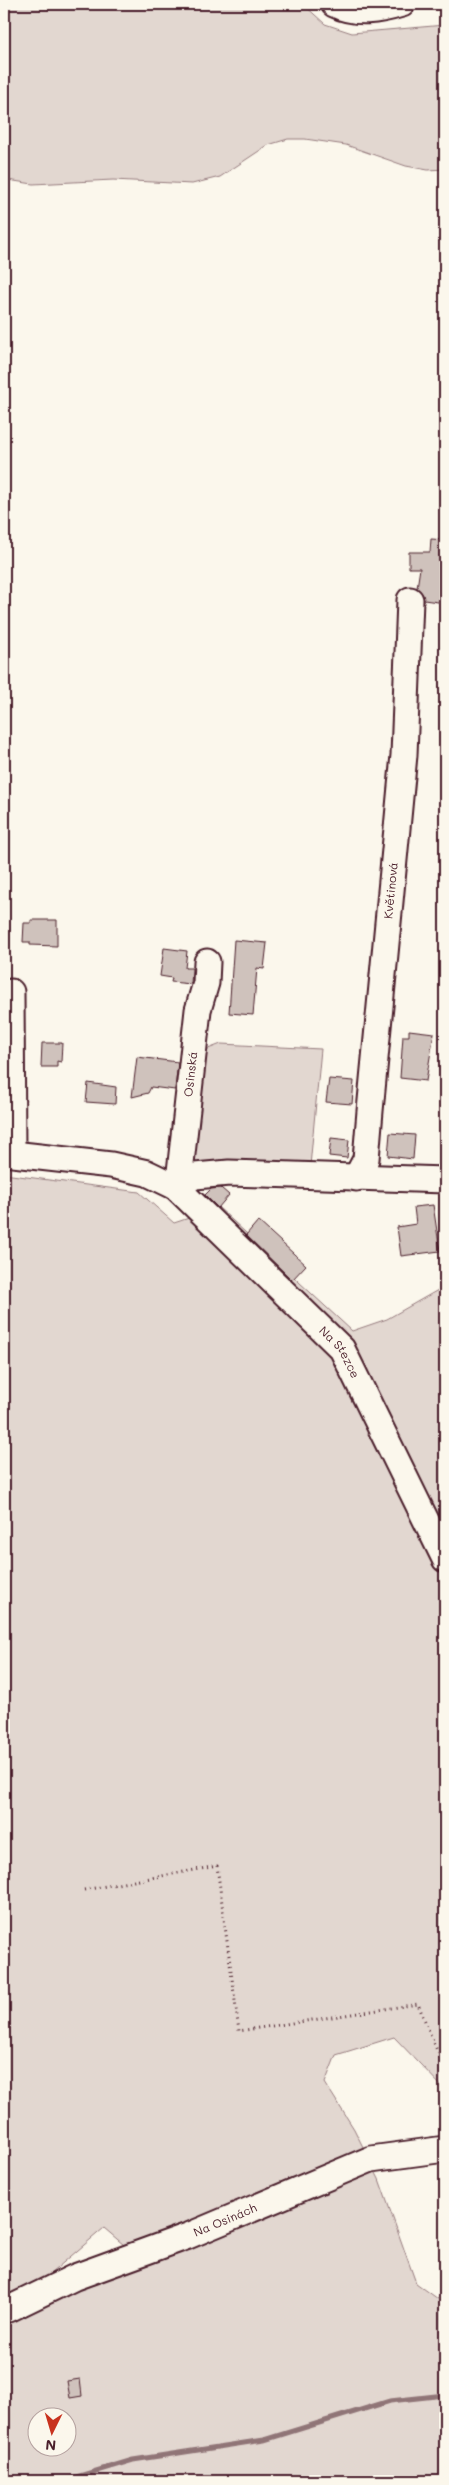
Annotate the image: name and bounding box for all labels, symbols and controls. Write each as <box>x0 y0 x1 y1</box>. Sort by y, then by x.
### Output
street label: Květinová <box>379 861 401 920</box>
street label: Osinská <box>179 1051 200 1097</box>
street label: Na Stezce <box>316 1322 364 1381</box>
street label: Na Osinách <box>191 2199 259 2240</box>
north arrow <box>28 2408 78 2458</box>
text: N <box>45 2436 57 2455</box>

